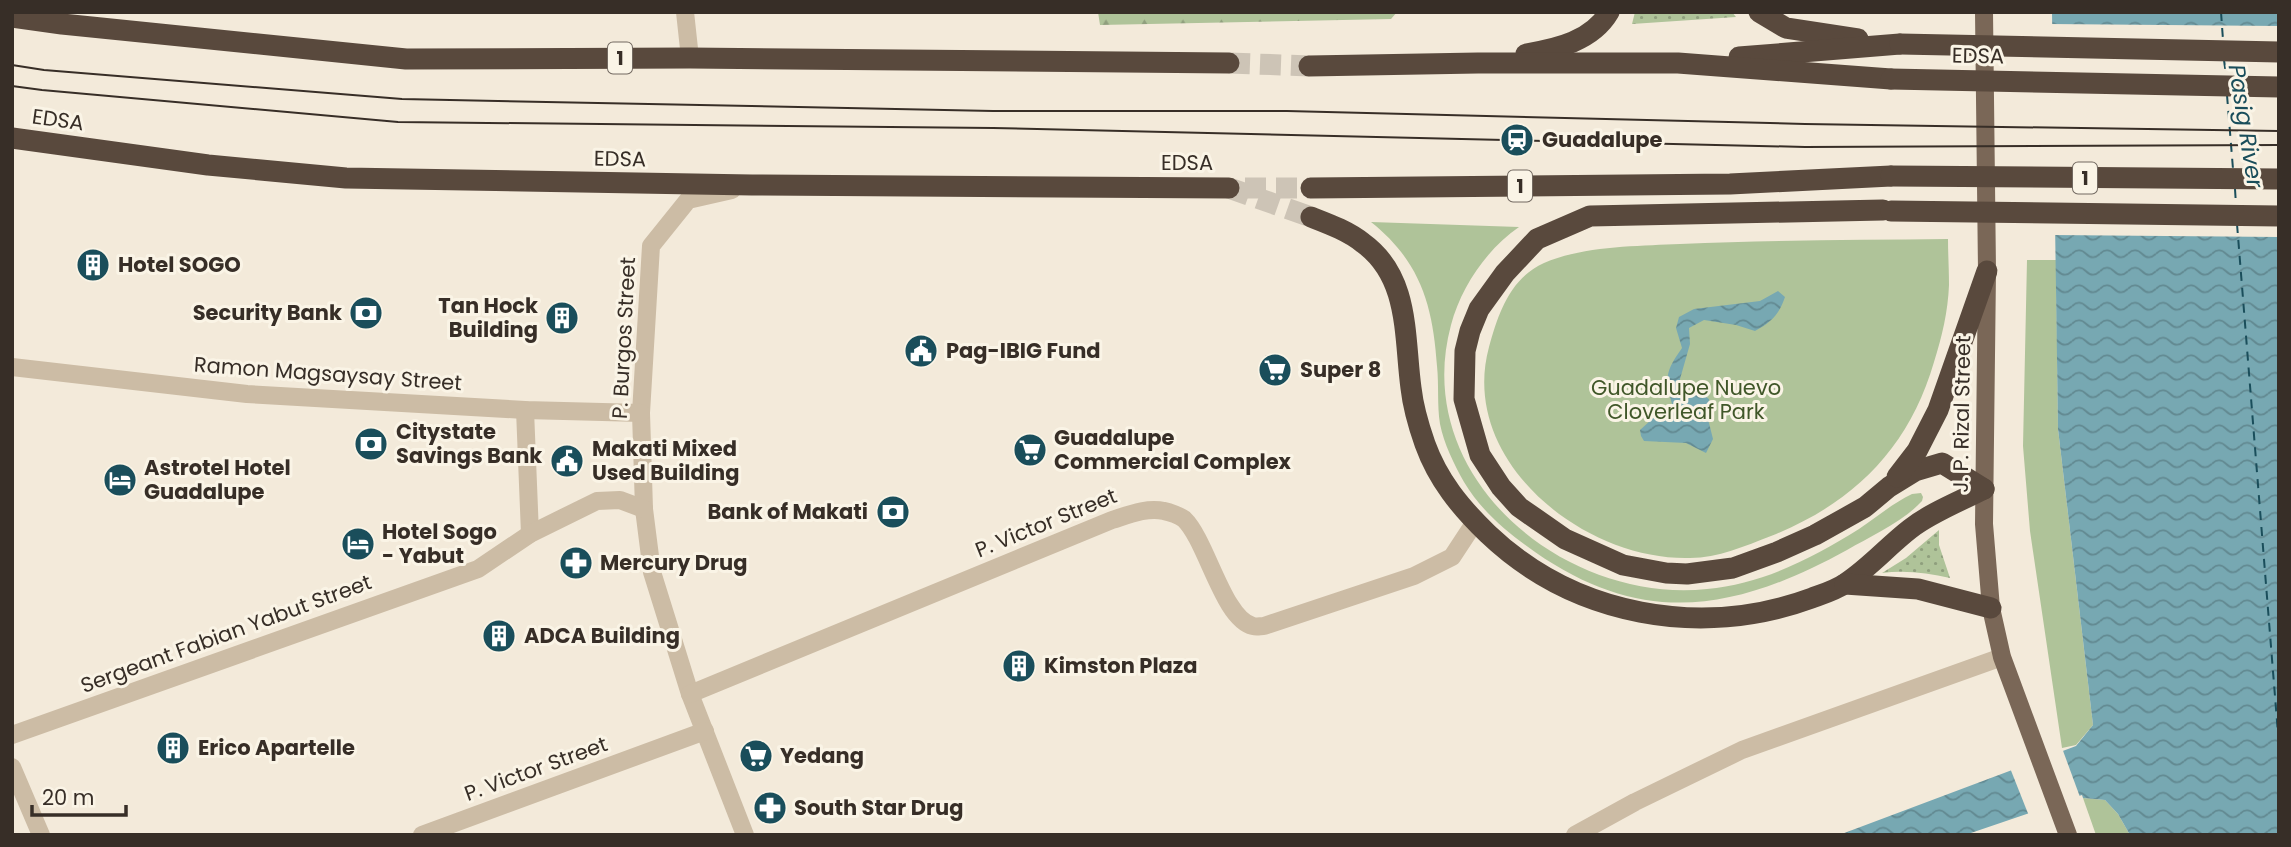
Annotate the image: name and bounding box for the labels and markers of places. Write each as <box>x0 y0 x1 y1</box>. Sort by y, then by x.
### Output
station icon: Guadalupe <box>1498 121 1536 159</box>
place label: Guadalupe <box>1542 125 1663 154</box>
building icon: Hotel SOGO <box>74 246 112 284</box>
place label: Hotel SOGO <box>118 250 241 279</box>
place label: Tan Hock Building <box>438 291 538 344</box>
bank icon: Security Bank <box>347 294 385 332</box>
place label: Security Bank <box>193 298 342 327</box>
building icon: Tan Hock Building <box>543 299 581 337</box>
public building icon: Pag-IBIG Fund <box>902 332 940 370</box>
place label: Pag-IBIG Fund <box>946 336 1101 365</box>
supermarket icon: Super 8 <box>1256 351 1294 389</box>
place label: Super 8 <box>1300 355 1381 384</box>
place label: Citystate Savings Bank <box>396 417 542 470</box>
place label: Guadalupe Commercial Complex <box>1054 423 1292 476</box>
bank icon: Citystate Savings Bank <box>352 425 390 463</box>
supermarket icon: Guadalupe Commercial Complex <box>1011 431 1049 469</box>
place label: Makati Mixed Used Building <box>592 434 739 487</box>
public building icon: Makati Mixed Used Building <box>548 442 586 480</box>
place label: Astrotel Hotel Guadalupe <box>144 453 291 506</box>
hotel icon: Astrotel Hotel Guadalupe <box>101 461 139 499</box>
bank icon: Bank of Makati <box>874 493 912 531</box>
place label: Bank of Makati <box>707 497 868 526</box>
place label: Hotel Sogo - Yabut <box>382 517 497 570</box>
hotel icon: Hotel Sogo - Yabut <box>339 525 377 563</box>
pharmacy icon: Mercury Drug <box>557 544 595 582</box>
place label: Mercury Drug <box>600 548 747 577</box>
building icon: ADCA Building <box>480 617 518 655</box>
place label: ADCA Building <box>524 621 680 650</box>
building icon: Kimston Plaza <box>1000 647 1038 685</box>
place label: Kimston Plaza <box>1044 651 1198 680</box>
building icon: Erico Apartelle <box>154 729 192 767</box>
place label: Erico Apartelle <box>198 733 355 762</box>
supermarket icon: Yedang <box>737 737 775 775</box>
place label: Yedang <box>780 741 864 770</box>
pharmacy icon: South Star Drug <box>751 789 789 827</box>
place label: South Star Drug <box>794 793 963 822</box>

